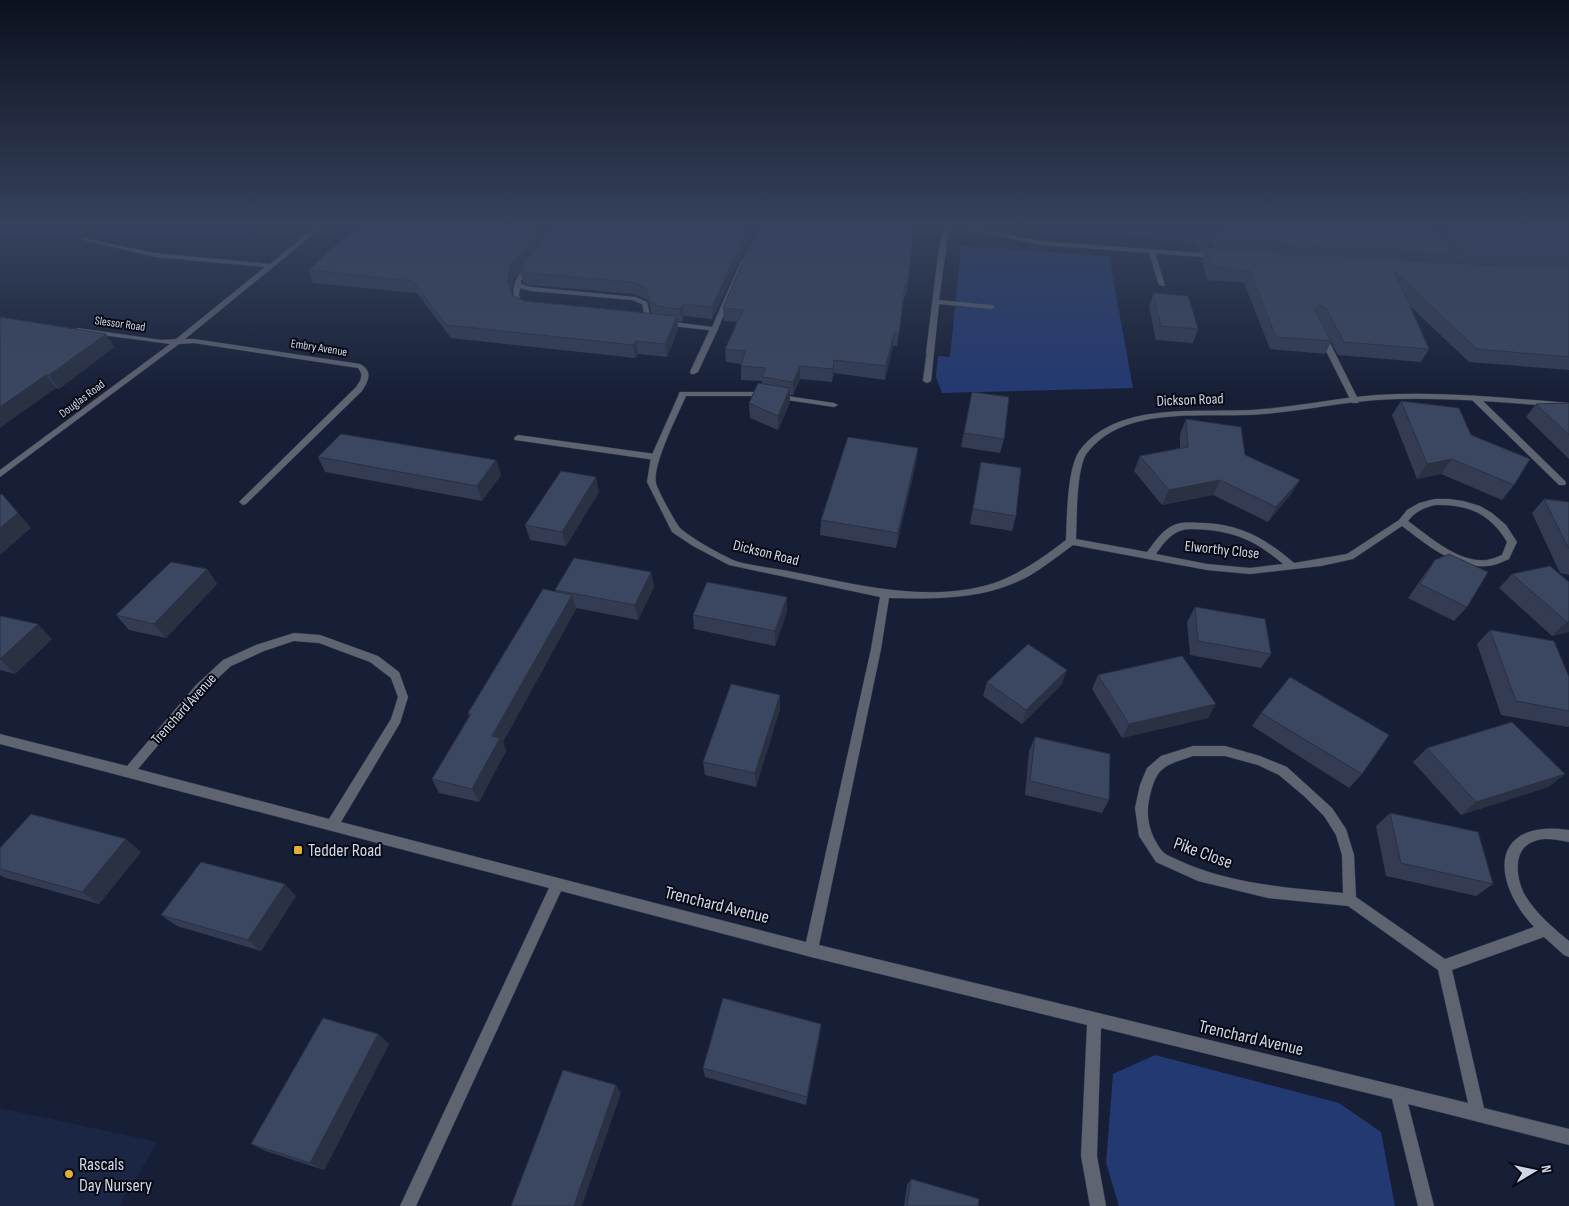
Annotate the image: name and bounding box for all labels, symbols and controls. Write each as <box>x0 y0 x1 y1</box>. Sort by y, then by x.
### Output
street label: Slessor Road <box>94 313 146 335</box>
street label: Embry Avenue <box>290 336 349 360</box>
street label: Douglas Road <box>56 377 108 421</box>
street label: Dickson Road <box>1156 389 1224 411</box>
street label: Dickson Road <box>731 536 801 570</box>
street label: Elworthy Close <box>1184 537 1260 563</box>
street label: Trenchard Avenue <box>147 670 221 748</box>
street label: Pike Close <box>1171 833 1235 873</box>
place label: Tedder Road <box>308 840 382 861</box>
marker: Tedder Road <box>292 844 304 856</box>
street label: Trenchard Avenue <box>663 882 771 928</box>
street label: Trenchard Avenue <box>1197 1016 1305 1060</box>
north arrow <box>1509 1146 1559 1196</box>
place label: Rascals Day Nursery <box>79 1154 152 1196</box>
text: N <box>1537 1164 1555 1174</box>
marker: Rascals Day Nursery <box>63 1168 75 1180</box>

